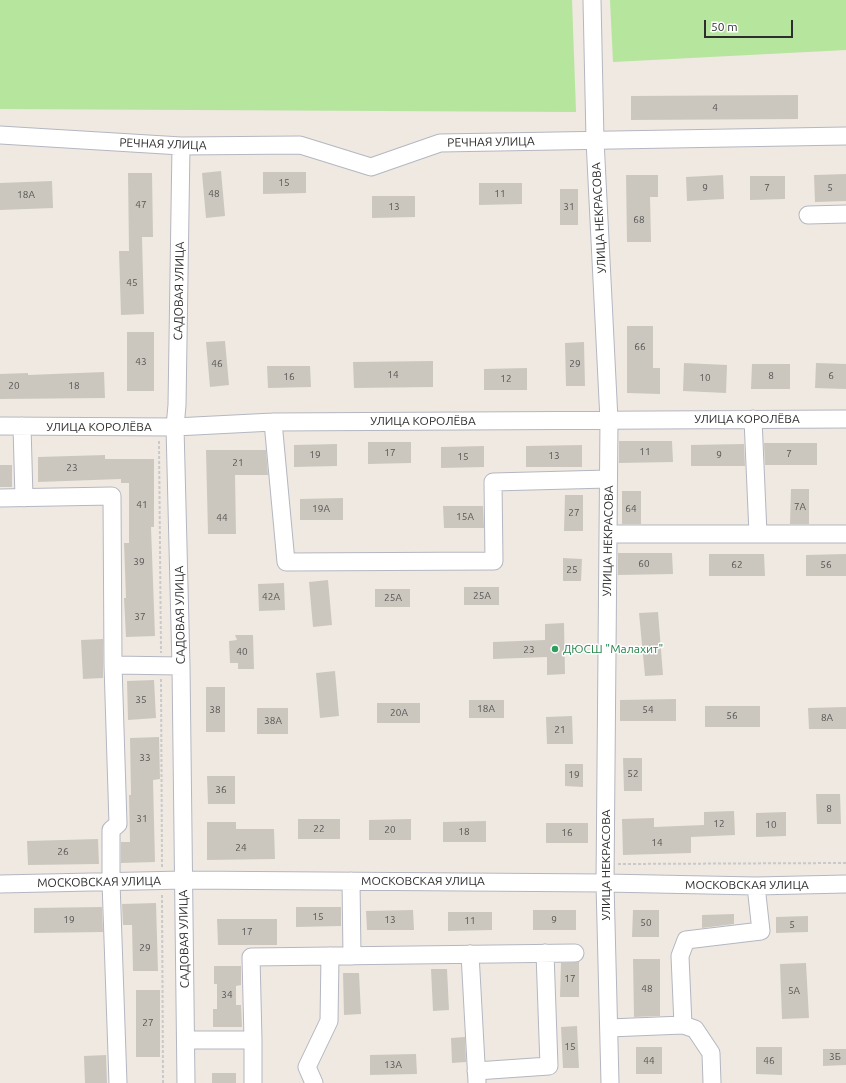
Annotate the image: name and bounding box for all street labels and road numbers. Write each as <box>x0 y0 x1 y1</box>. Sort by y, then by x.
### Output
street label: РЕЧНАЯ УЛИЦА <box>447 134 535 150</box>
street label: РЕЧНАЯ УЛИЦА <box>119 135 207 153</box>
street label: УЛИЦА НЕКРАСОВА <box>589 162 609 274</box>
street label: САДОВАЯ УЛИЦА <box>171 242 187 340</box>
street label: УЛИЦА КОРОЛЁВА <box>694 412 800 426</box>
street label: УЛИЦА КОРОЛЁВА <box>370 414 476 428</box>
street label: УЛИЦА КОРОЛЁВА <box>46 420 152 434</box>
street label: УЛИЦА НЕКРАСОВА <box>600 485 616 597</box>
street label: САДОВАЯ УЛИЦА <box>172 566 188 664</box>
street label: УЛИЦА НЕКРАСОВА <box>599 809 613 921</box>
street label: МОСКОВСКАЯ УЛИЦА <box>37 874 161 890</box>
street label: МОСКОВСКАЯ УЛИЦА <box>361 874 485 888</box>
street label: МОСКОВСКАЯ УЛИЦА <box>685 878 809 892</box>
street label: САДОВАЯ УЛИЦА <box>176 890 192 988</box>

